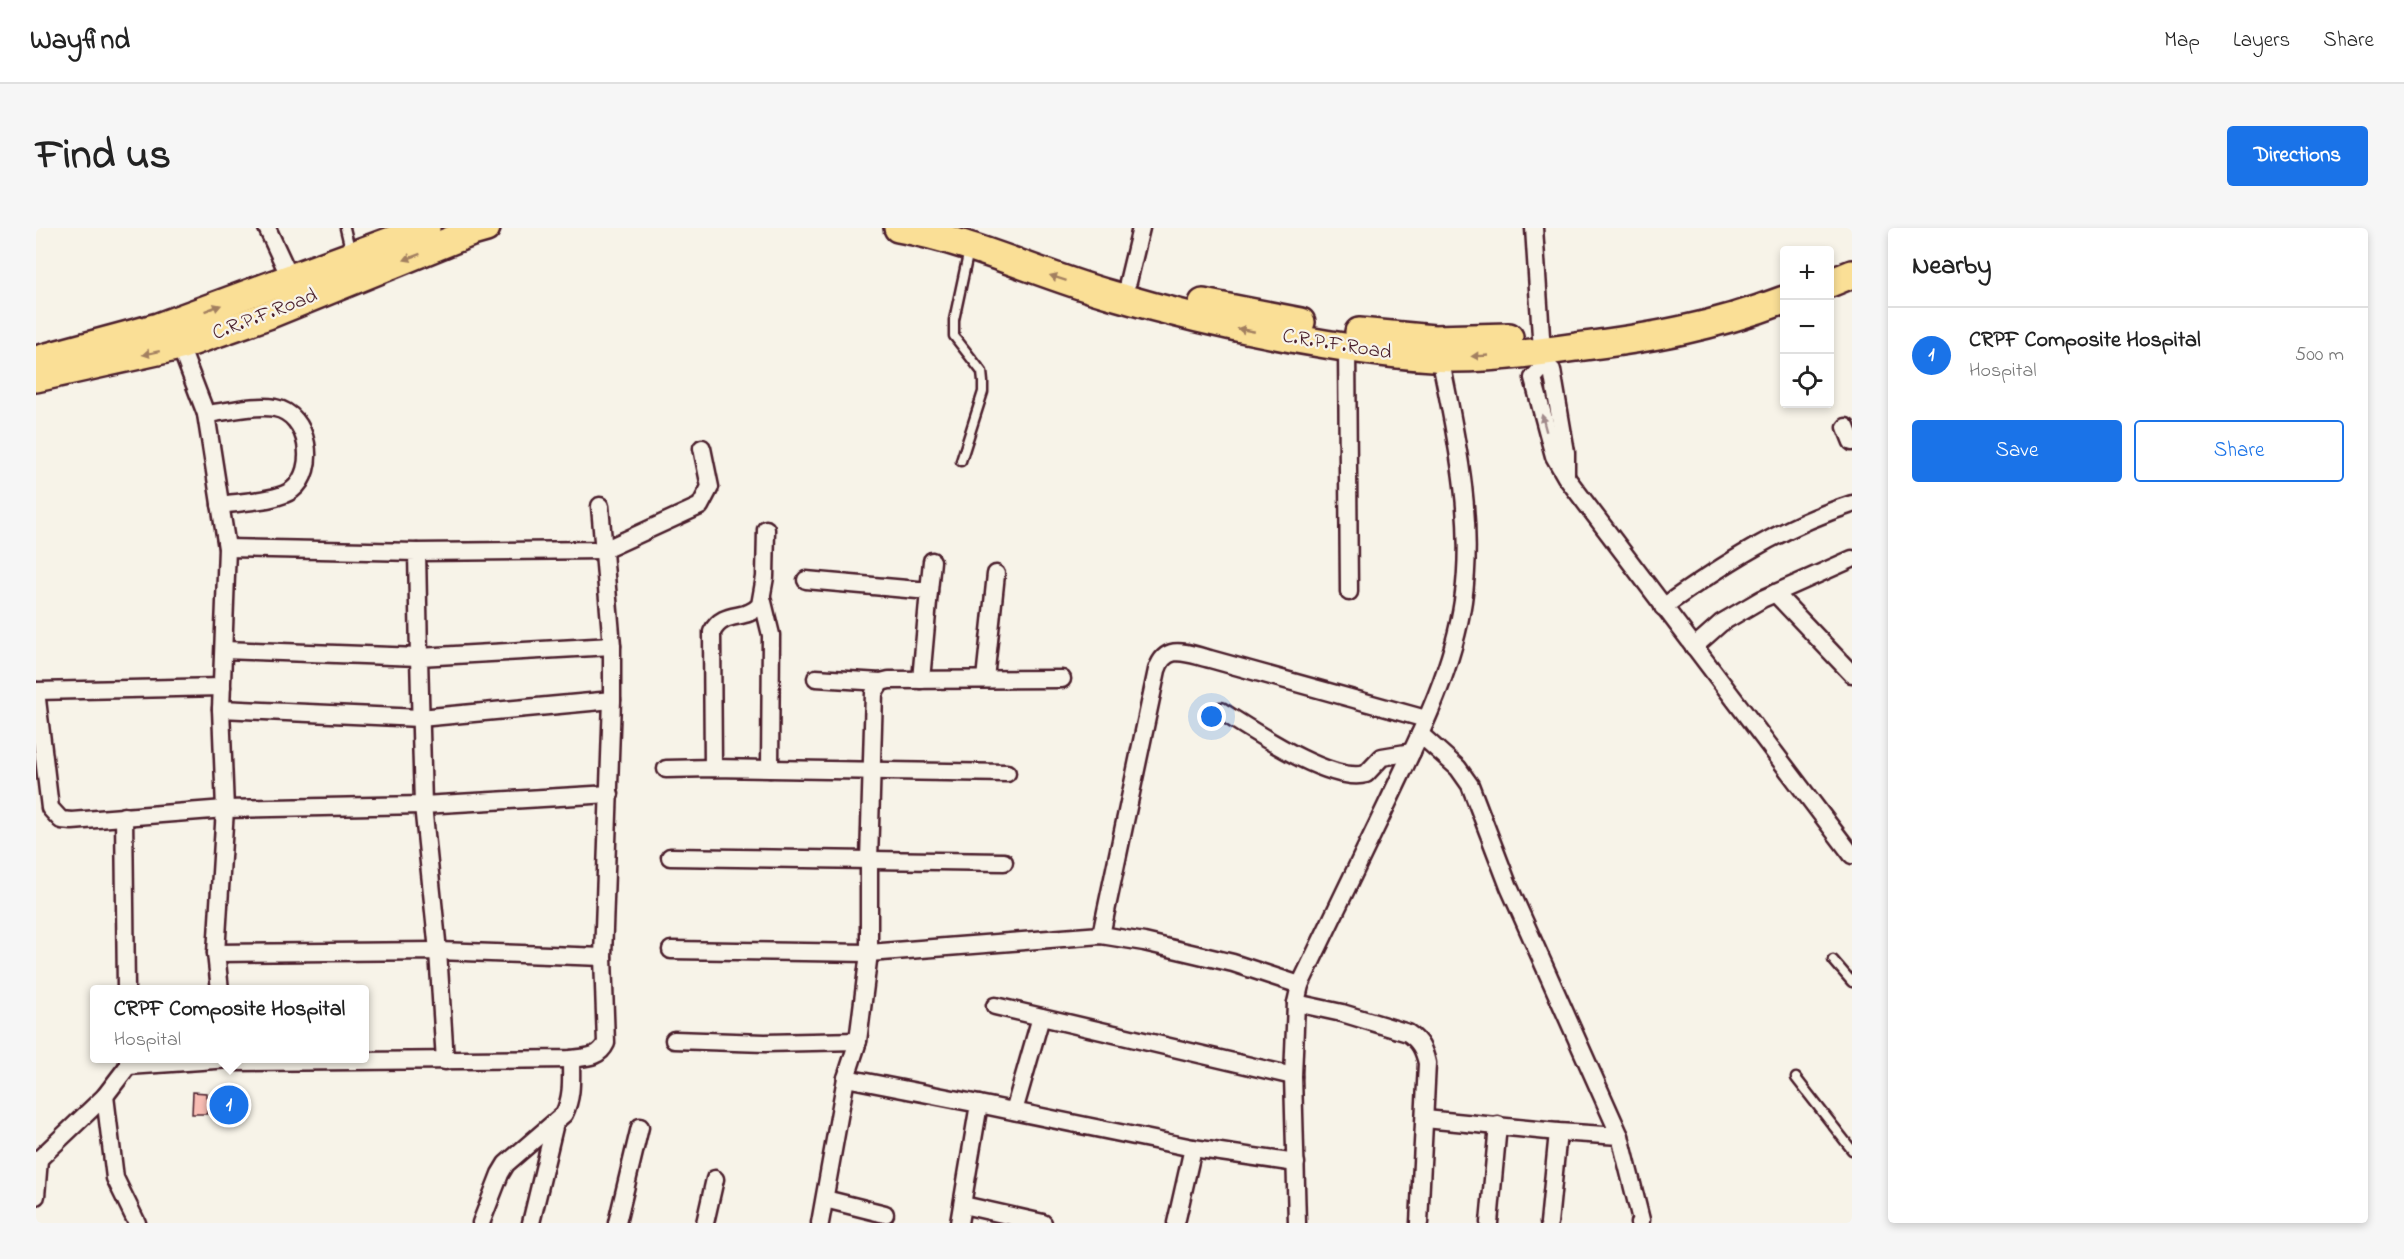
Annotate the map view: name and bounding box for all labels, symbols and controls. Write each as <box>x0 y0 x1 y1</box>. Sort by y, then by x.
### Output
text: Wayfind <box>30 21 130 62</box>
text: Map <box>2164 26 2200 56</box>
text: Layers <box>2233 26 2290 56</box>
text: Share <box>2323 26 2374 56</box>
text: Find us <box>36 126 171 187</box>
button: Directions <box>2227 126 2368 186</box>
map controls <box>1780 246 1834 408</box>
button: + <box>1780 246 1834 300</box>
text: Nearby <box>1912 248 1991 286</box>
one-way arrow <box>403 253 421 262</box>
one-way arrow <box>1049 272 1067 282</box>
street label: C.R.P.F.Road <box>208 281 322 349</box>
button: − <box>1780 300 1834 354</box>
one-way arrow <box>204 302 222 312</box>
street label: C.R.P.F.Road <box>1280 322 1394 368</box>
one-way arrow <box>1236 325 1255 334</box>
text: CRPF Composite Hospital <box>1969 325 2201 357</box>
text: 1 <box>1928 341 1935 370</box>
text: 500 m <box>2295 341 2344 370</box>
one-way arrow <box>141 348 160 358</box>
one-way arrow <box>1471 352 1490 361</box>
button: locate <box>1780 354 1834 408</box>
text: Hospital <box>1969 357 2037 386</box>
one-way arrow <box>1539 414 1548 432</box>
button: Save <box>1912 420 2122 482</box>
button: Share <box>2134 420 2344 482</box>
your location <box>1197 702 1226 731</box>
popup <box>90 985 369 1063</box>
text: CRPF Composite Hospital <box>114 994 345 1026</box>
text: Hospital <box>114 1026 181 1055</box>
pin: 1 <box>210 1082 248 1128</box>

